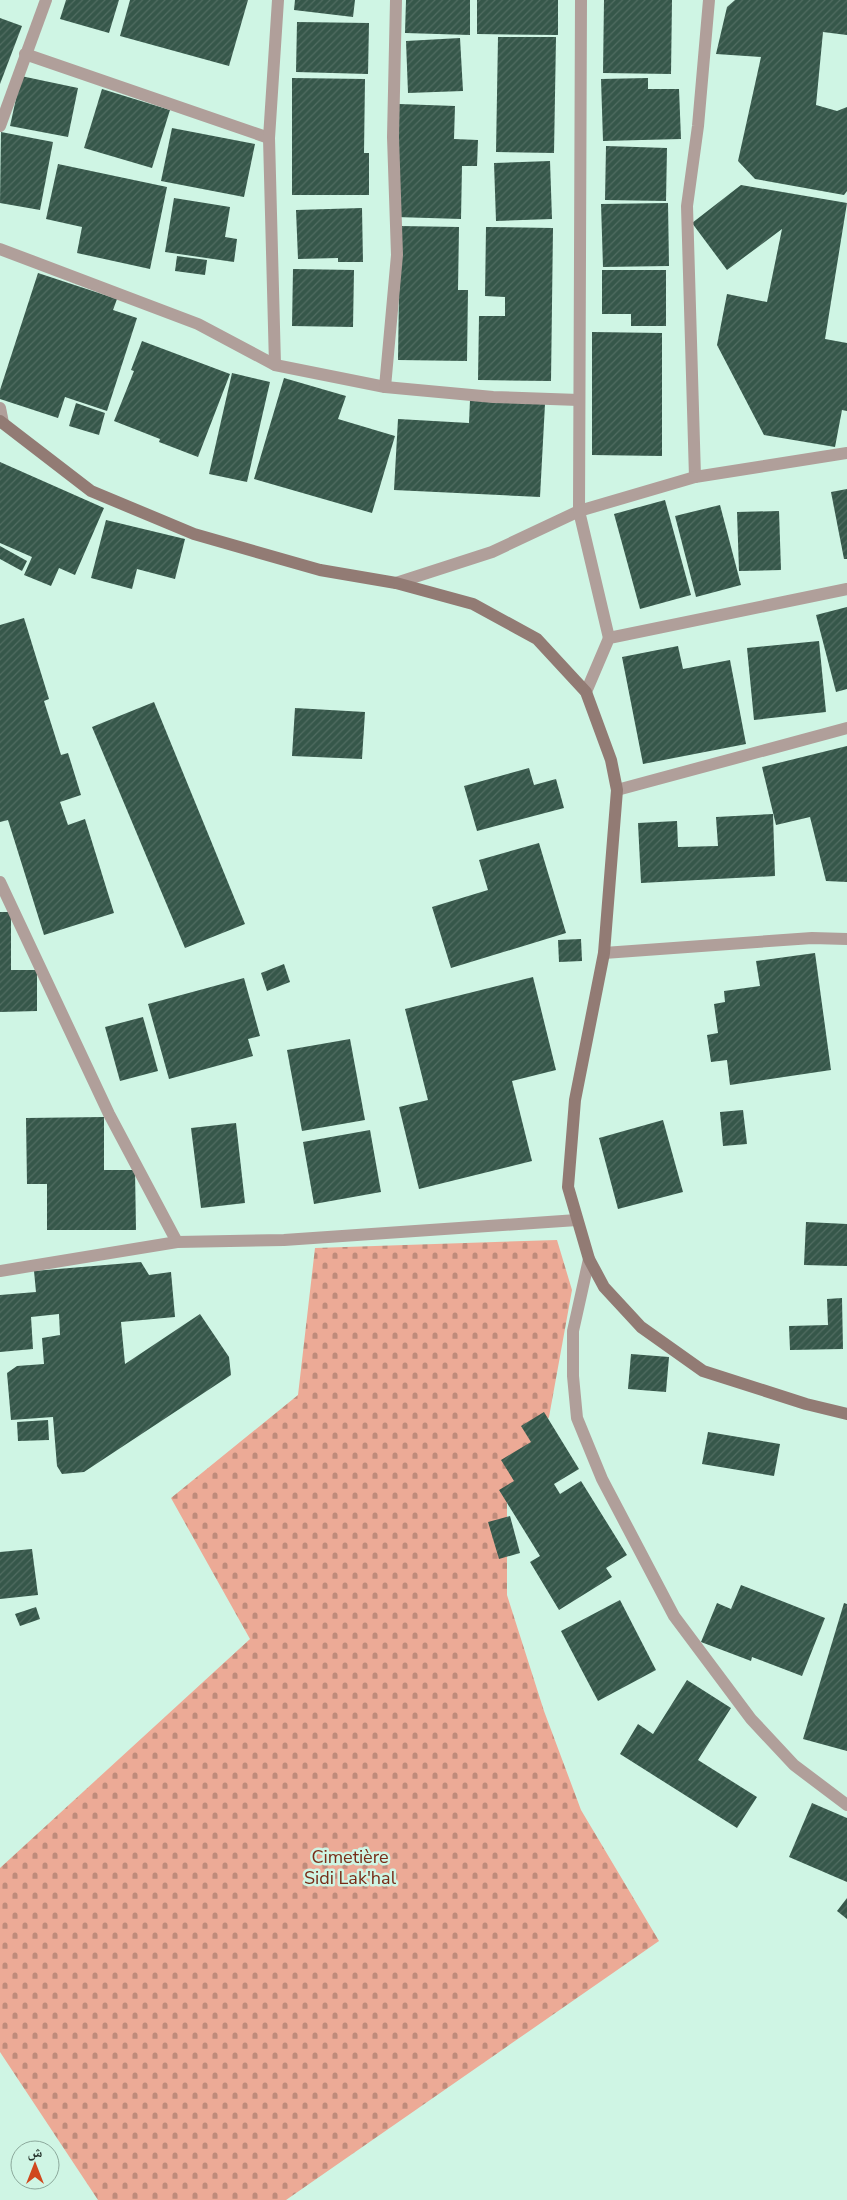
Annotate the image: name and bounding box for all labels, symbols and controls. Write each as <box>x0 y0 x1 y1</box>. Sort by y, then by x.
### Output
park label: Cimetière Sidi Lak'hal <box>304 1845 397 1890</box>
north arrow <box>10 2140 60 2190</box>
text: ش <box>28 2143 43 2162</box>

